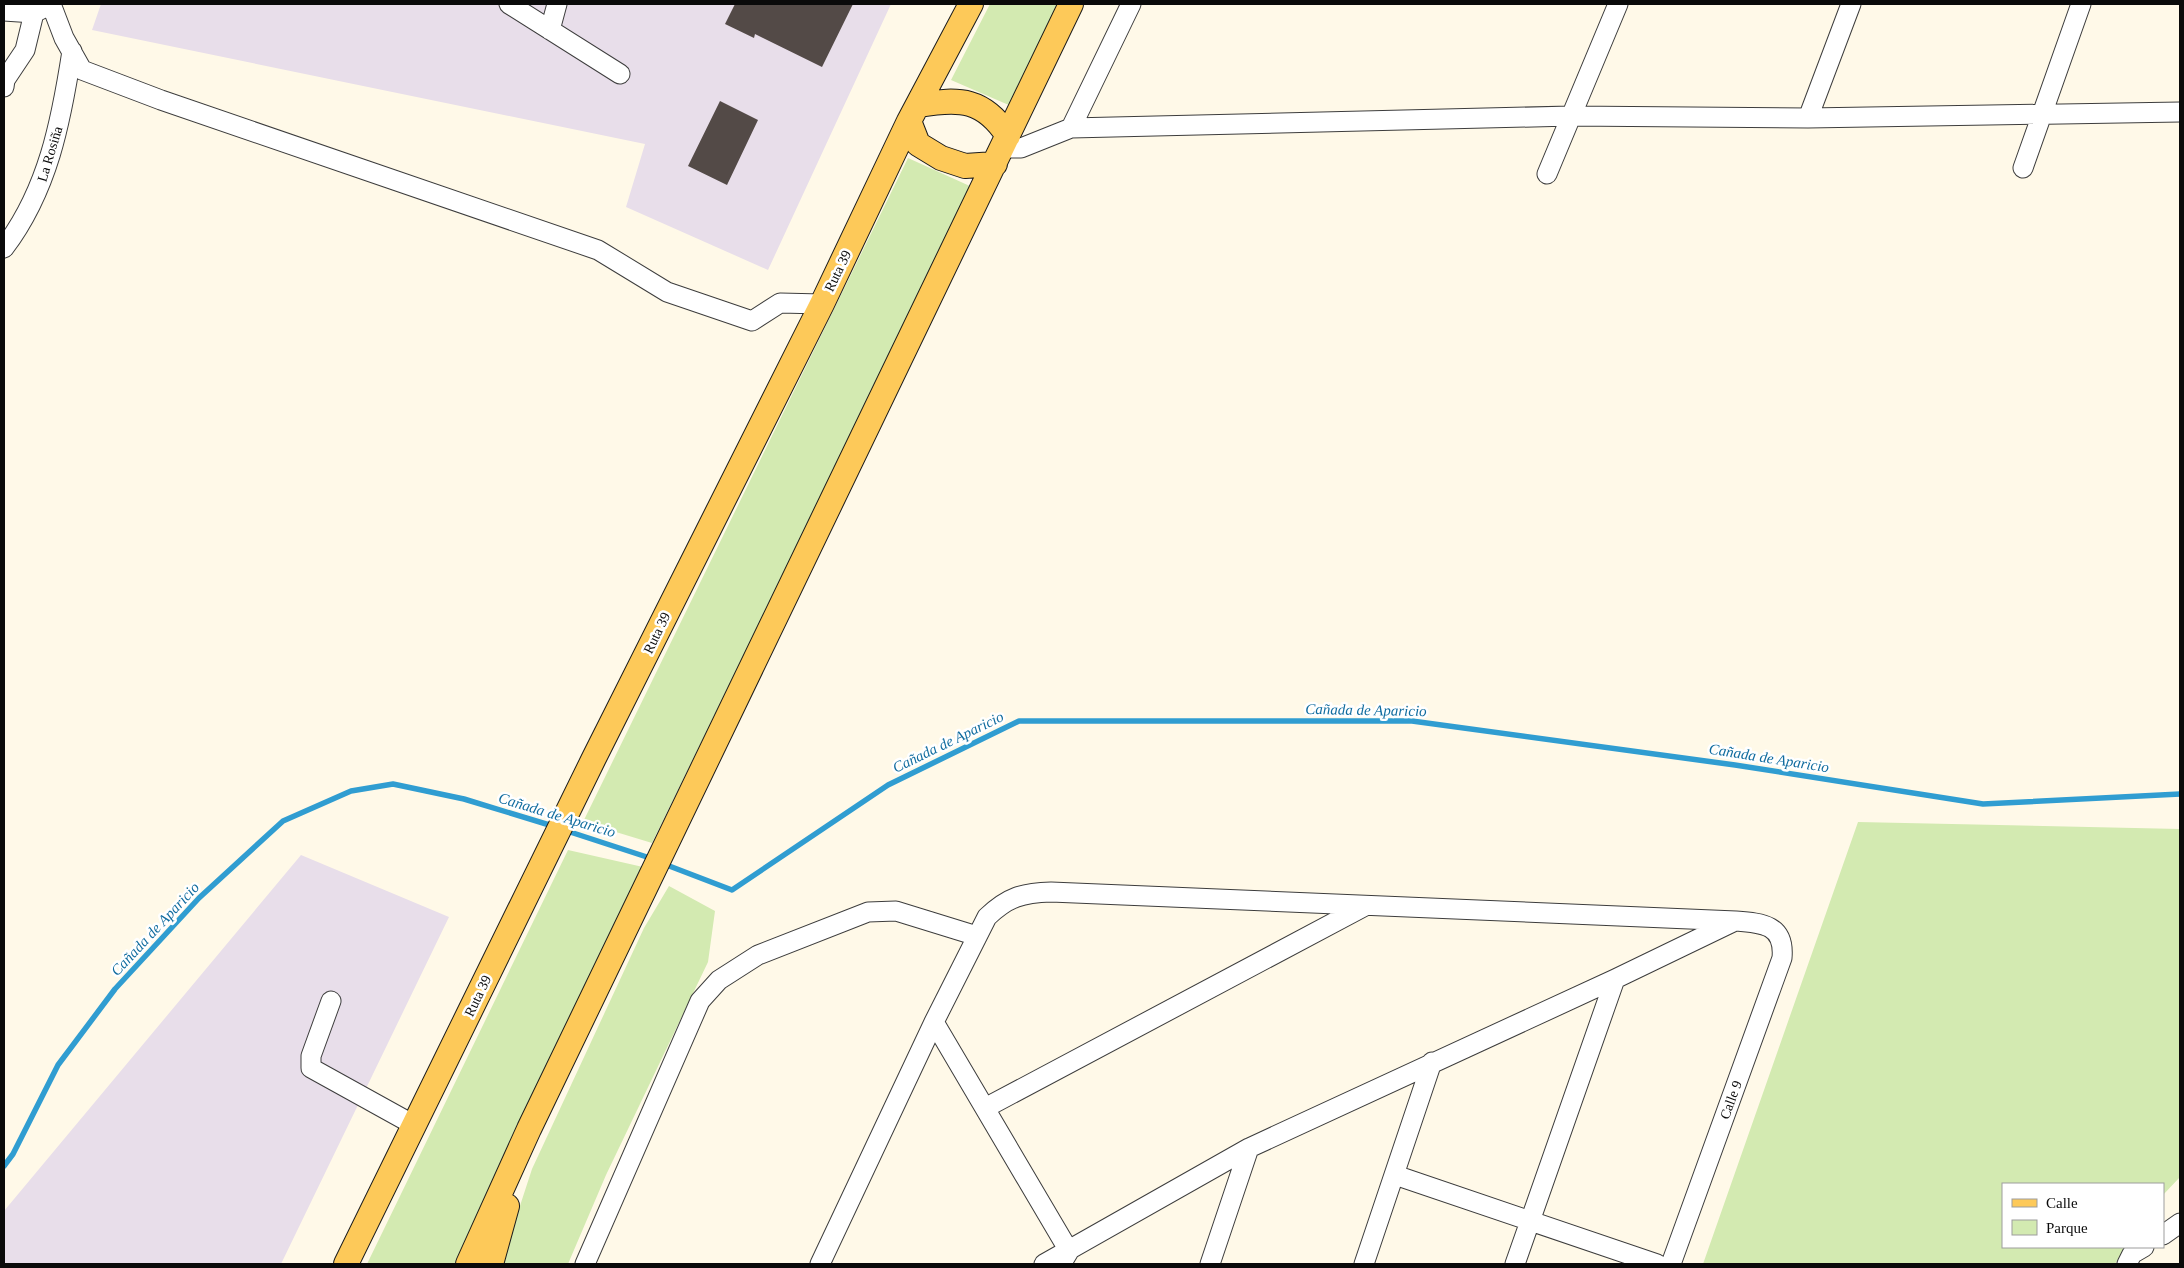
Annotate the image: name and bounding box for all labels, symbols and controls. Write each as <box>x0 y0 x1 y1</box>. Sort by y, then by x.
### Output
street label: La Rosiña <box>34 124 66 184</box>
street label: Ruta 39 <box>822 248 854 294</box>
street label: Ruta 39 <box>641 610 673 656</box>
water label: Cañada de Aparicio <box>1305 701 1427 719</box>
water label: Cañada de Aparicio <box>890 708 1007 776</box>
water label: Cañada de Aparicio <box>1708 741 1831 775</box>
water label: Cañada de Aparicio <box>497 790 618 841</box>
water label: Cañada de Aparicio <box>108 879 203 979</box>
street label: Ruta 39 <box>462 973 494 1019</box>
street label: Calle 9 <box>1717 1079 1745 1121</box>
legend <box>2002 1183 2164 1248</box>
text: Calle <box>2046 1195 2078 1211</box>
text: Parque <box>2046 1220 2088 1236</box>

